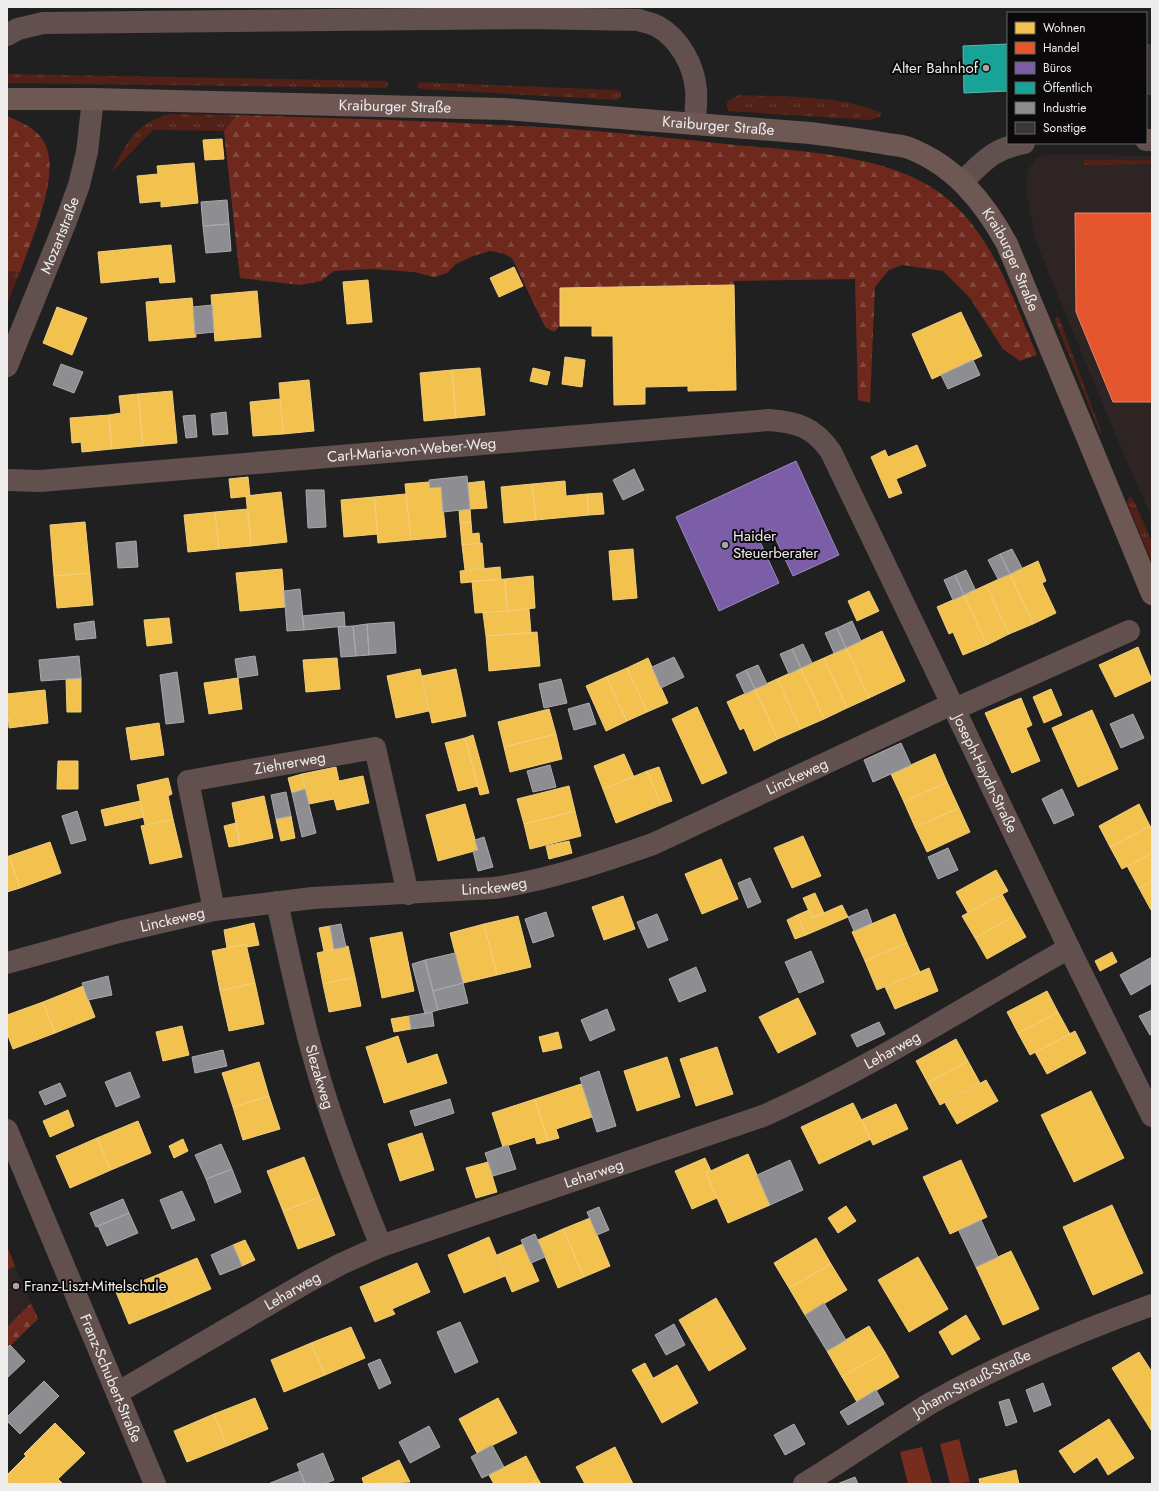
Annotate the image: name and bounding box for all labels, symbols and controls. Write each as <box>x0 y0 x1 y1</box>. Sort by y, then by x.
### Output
legend <box>1007 12 1147 144</box>
text: Wohnen <box>1043 19 1086 37</box>
text: Handel <box>1043 39 1079 57</box>
place label: Alter Bahnhof <box>892 57 979 79</box>
text: Büros <box>1043 59 1071 77</box>
marker: Alter Bahnhof <box>981 63 991 73</box>
text: Öffentlich <box>1043 79 1093 97</box>
street label: Kraiburger Straße <box>338 94 452 119</box>
text: Industrie <box>1043 99 1087 117</box>
street label: Kraiburger Straße <box>661 110 775 141</box>
text: Sonstige <box>1043 119 1086 137</box>
street label: Mozartstraße <box>35 193 85 277</box>
street label: Kraiburger Straße <box>976 203 1045 315</box>
street label: Carl-Maria-von-Weber-Weg <box>326 432 497 468</box>
place label: Haider Steuerberater <box>733 525 819 564</box>
marker: Haider Steuerberater <box>720 540 730 550</box>
street label: Joseph-Haydn-Straße <box>946 708 1023 837</box>
street label: Ziehrerweg <box>252 746 327 780</box>
street label: Linckeweg <box>763 753 832 800</box>
street label: Linckeweg <box>461 871 529 901</box>
street label: Linckeweg <box>138 901 207 938</box>
street label: Leharweg <box>860 1026 925 1075</box>
street label: Slezakweg <box>300 1042 340 1112</box>
street label: Leharweg <box>561 1153 626 1194</box>
street label: Leharweg <box>260 1266 324 1316</box>
place label: Franz-Liszt-Mittelschule <box>24 1275 167 1297</box>
marker: Franz-Liszt-Mittelschule <box>11 1281 21 1291</box>
street label: Franz-Schubert-Straße <box>74 1311 148 1446</box>
street label: Johann-Strauß-Straße <box>907 1344 1035 1424</box>

